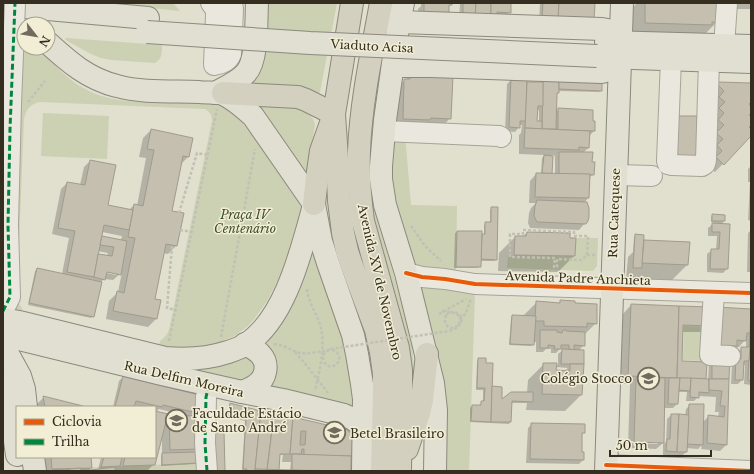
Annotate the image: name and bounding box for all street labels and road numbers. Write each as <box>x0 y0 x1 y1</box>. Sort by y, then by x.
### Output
street label: Viaduto Acisa <box>329 36 414 56</box>
street label: Rua Catequese <box>605 168 623 258</box>
street label: Avenida XV de Novembro <box>355 202 405 362</box>
street label: Avenida Padre Anchieta <box>504 268 651 288</box>
street label: Rua Delfim Moreira <box>123 358 246 400</box>

